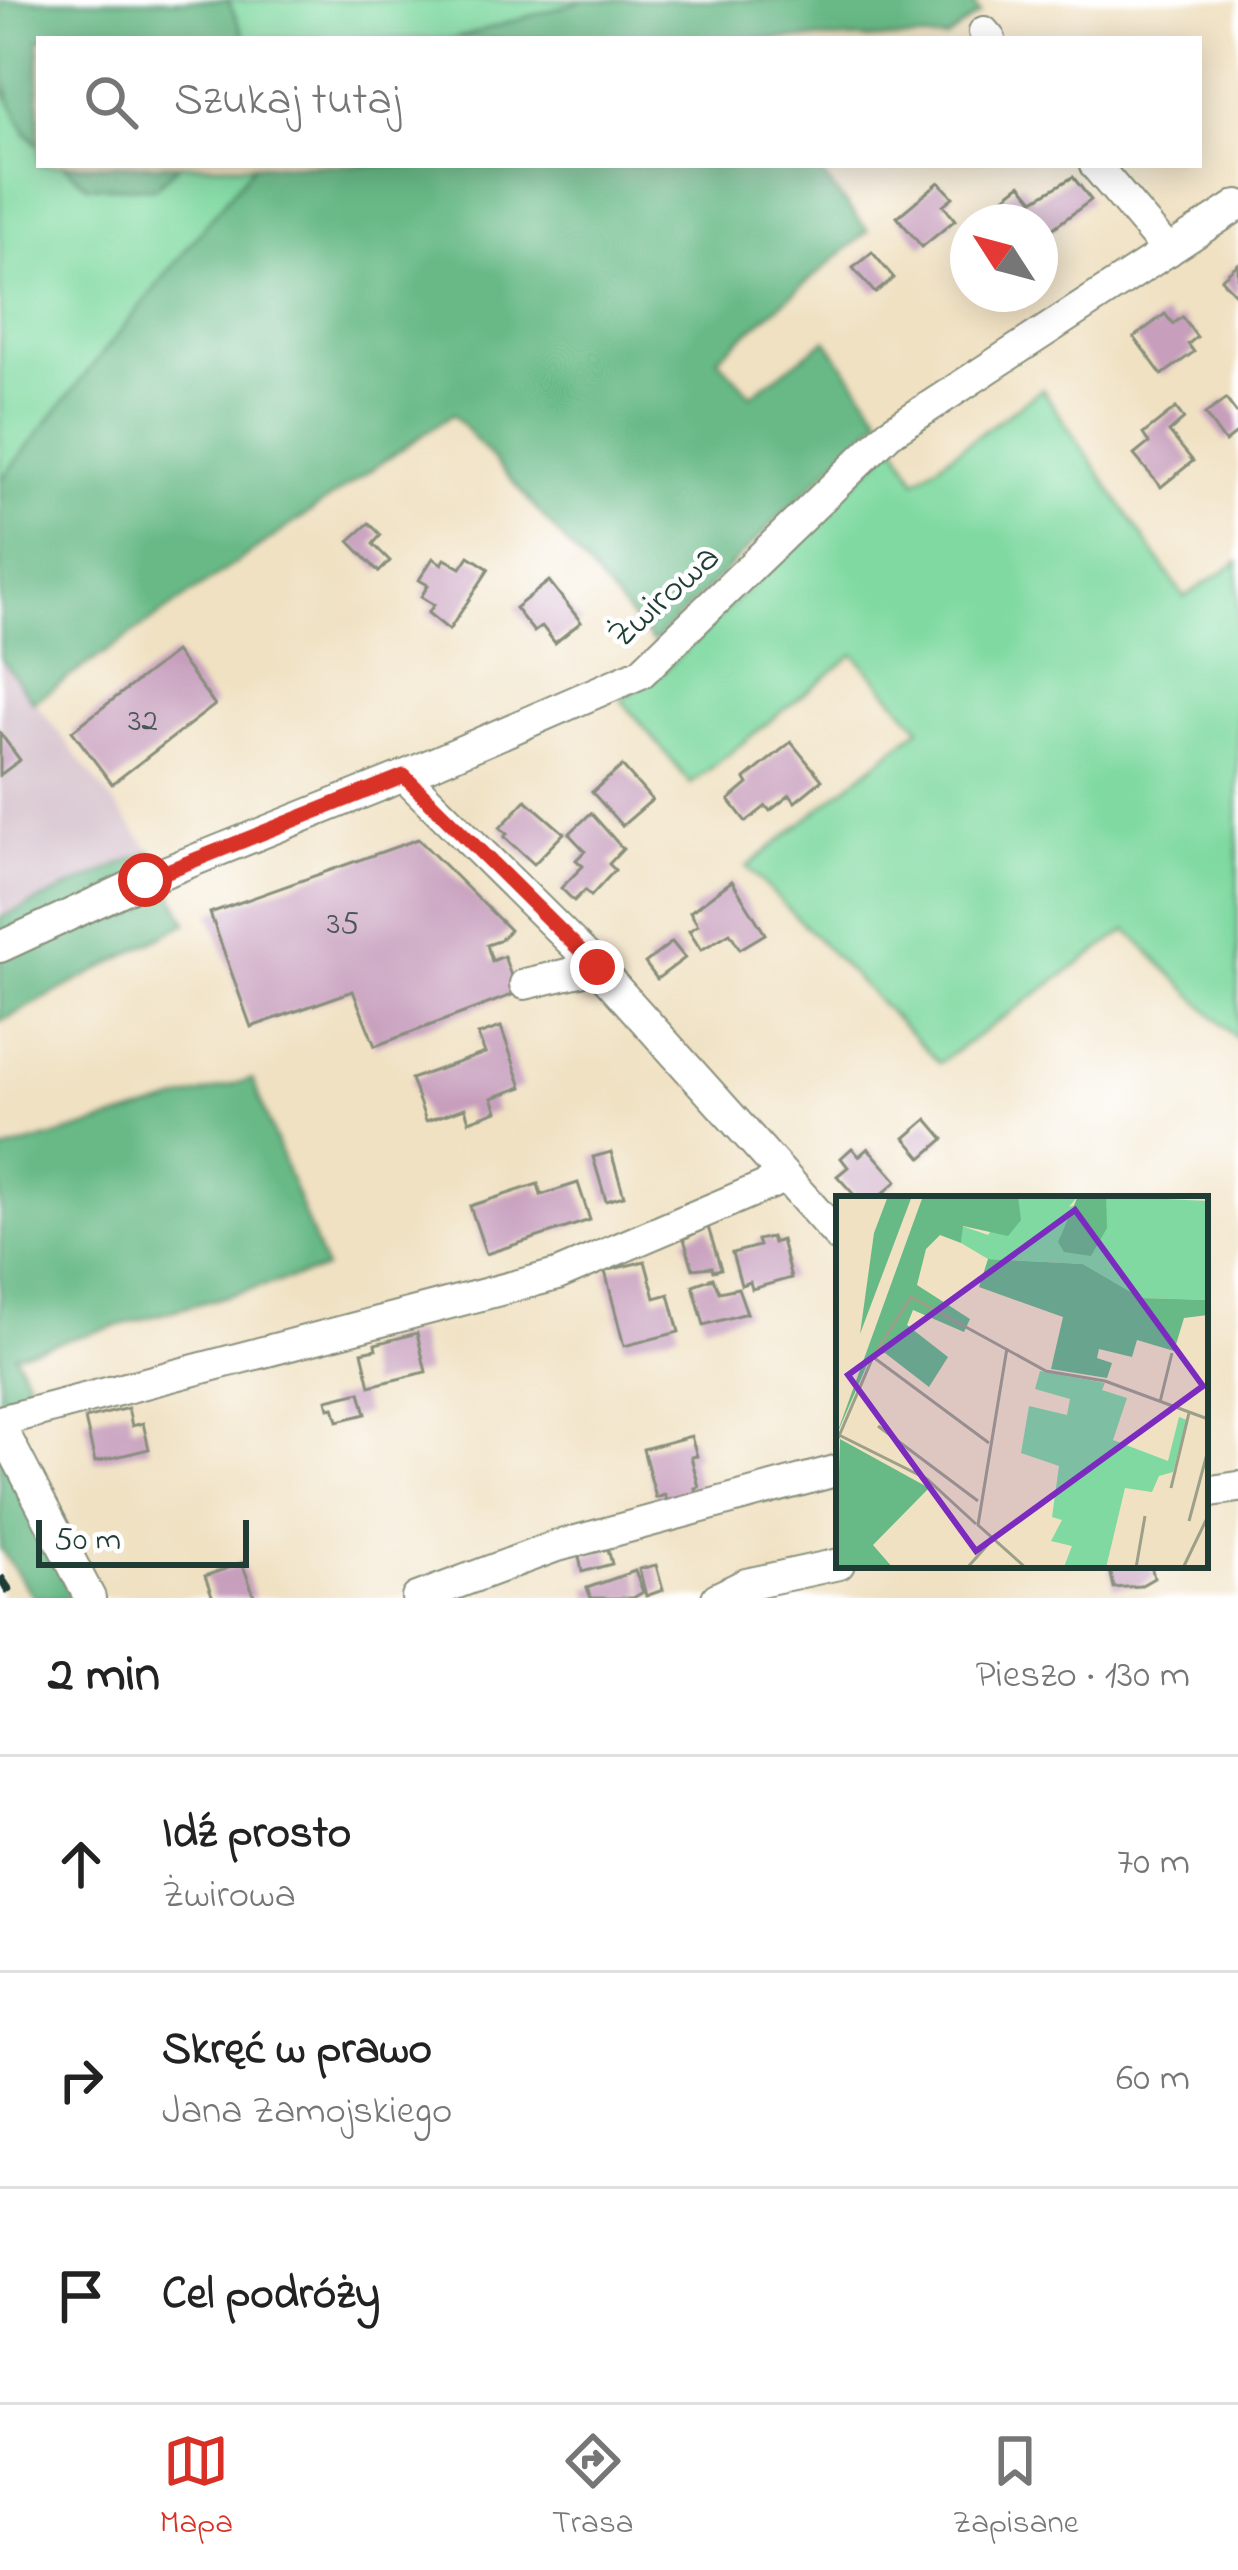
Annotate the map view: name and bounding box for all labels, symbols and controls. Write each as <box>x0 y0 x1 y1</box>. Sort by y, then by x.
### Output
search box <box>36 36 1202 168</box>
icon: search <box>78 69 144 135</box>
text: Szukaj tutaj <box>174 69 401 135</box>
north arrow <box>950 204 1058 312</box>
street label: Żwirowa <box>596 531 734 663</box>
house number: 32 <box>128 698 158 746</box>
route start <box>118 853 172 907</box>
house number: 35 <box>327 901 359 949</box>
route end <box>570 940 624 994</box>
inset map <box>836 1196 1208 1568</box>
scale bar <box>36 1514 249 1567</box>
text: 50 m <box>54 1517 121 1565</box>
text: 2 min <box>48 1639 160 1714</box>
text: Pieszo · 130 m <box>976 1648 1190 1705</box>
text: Idź prosto <box>162 1802 351 1868</box>
icon: ahead <box>48 1831 114 1897</box>
text: 70 m <box>1117 1835 1190 1892</box>
text: Żwirowa <box>162 1868 296 1925</box>
text: Skręć w prawo <box>162 2018 432 2084</box>
icon: right <box>48 2047 114 2113</box>
text: 60 m <box>1116 2051 1190 2108</box>
text: Jana Zamojskiego <box>162 2084 452 2141</box>
icon: arrive <box>48 2263 114 2329</box>
text: Cel podróży <box>162 2263 380 2329</box>
tab: Mapa <box>159 2428 233 2548</box>
tab: Trasa <box>552 2428 634 2548</box>
tab: Zapisane <box>952 2428 1079 2548</box>

